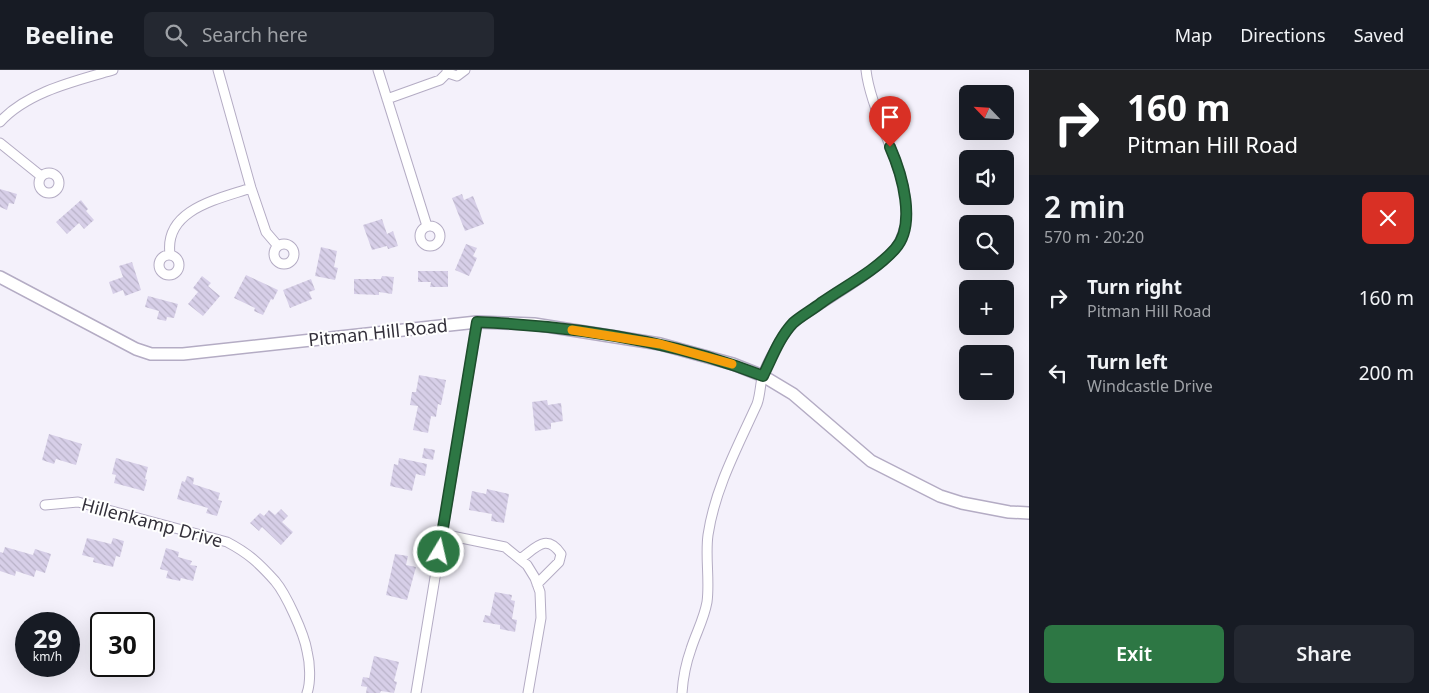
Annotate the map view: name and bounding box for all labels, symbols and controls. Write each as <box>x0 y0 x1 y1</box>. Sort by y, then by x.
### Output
search box <box>144 12 494 57</box>
text: Beeline <box>25 18 114 51</box>
icon: search <box>162 21 190 49</box>
text: Search here <box>202 22 308 48</box>
text: Map <box>1175 23 1212 47</box>
text: Directions <box>1240 23 1326 47</box>
text: Saved <box>1354 23 1404 47</box>
text: 160 m <box>1127 84 1230 131</box>
north arrow <box>959 85 1014 140</box>
map controls <box>959 85 1014 400</box>
icon: right <box>1044 90 1109 155</box>
pin <box>869 96 911 147</box>
icon: arrive <box>876 103 904 131</box>
text: Pitman Hill Road <box>1127 129 1298 159</box>
button: sound <box>959 150 1014 205</box>
text: 2 min <box>1044 186 1125 227</box>
button: close <box>1362 192 1414 244</box>
button: search <box>959 215 1014 270</box>
text: 570 m · 20:20 <box>1044 226 1144 248</box>
text: Turn right <box>1087 274 1182 300</box>
button: + <box>959 280 1014 335</box>
icon: right <box>1044 284 1072 312</box>
text: 160 m <box>1359 285 1414 311</box>
text: Pitman Hill Road <box>1087 300 1211 322</box>
street label: Pitman Hill Road <box>307 313 449 351</box>
button: − <box>959 345 1014 400</box>
text: Turn left <box>1087 349 1168 375</box>
icon: left <box>1044 359 1072 387</box>
text: 200 m <box>1359 360 1414 386</box>
text: Windcastle Drive <box>1087 375 1213 397</box>
street label: Hillenkamp Drive <box>79 492 226 552</box>
position arrow <box>412 525 464 577</box>
speed limit sign: 30 <box>90 612 155 677</box>
text: 29 <box>33 621 62 655</box>
button: Exit <box>1044 625 1224 683</box>
button: Share <box>1234 625 1414 683</box>
text: km/h <box>33 648 62 665</box>

